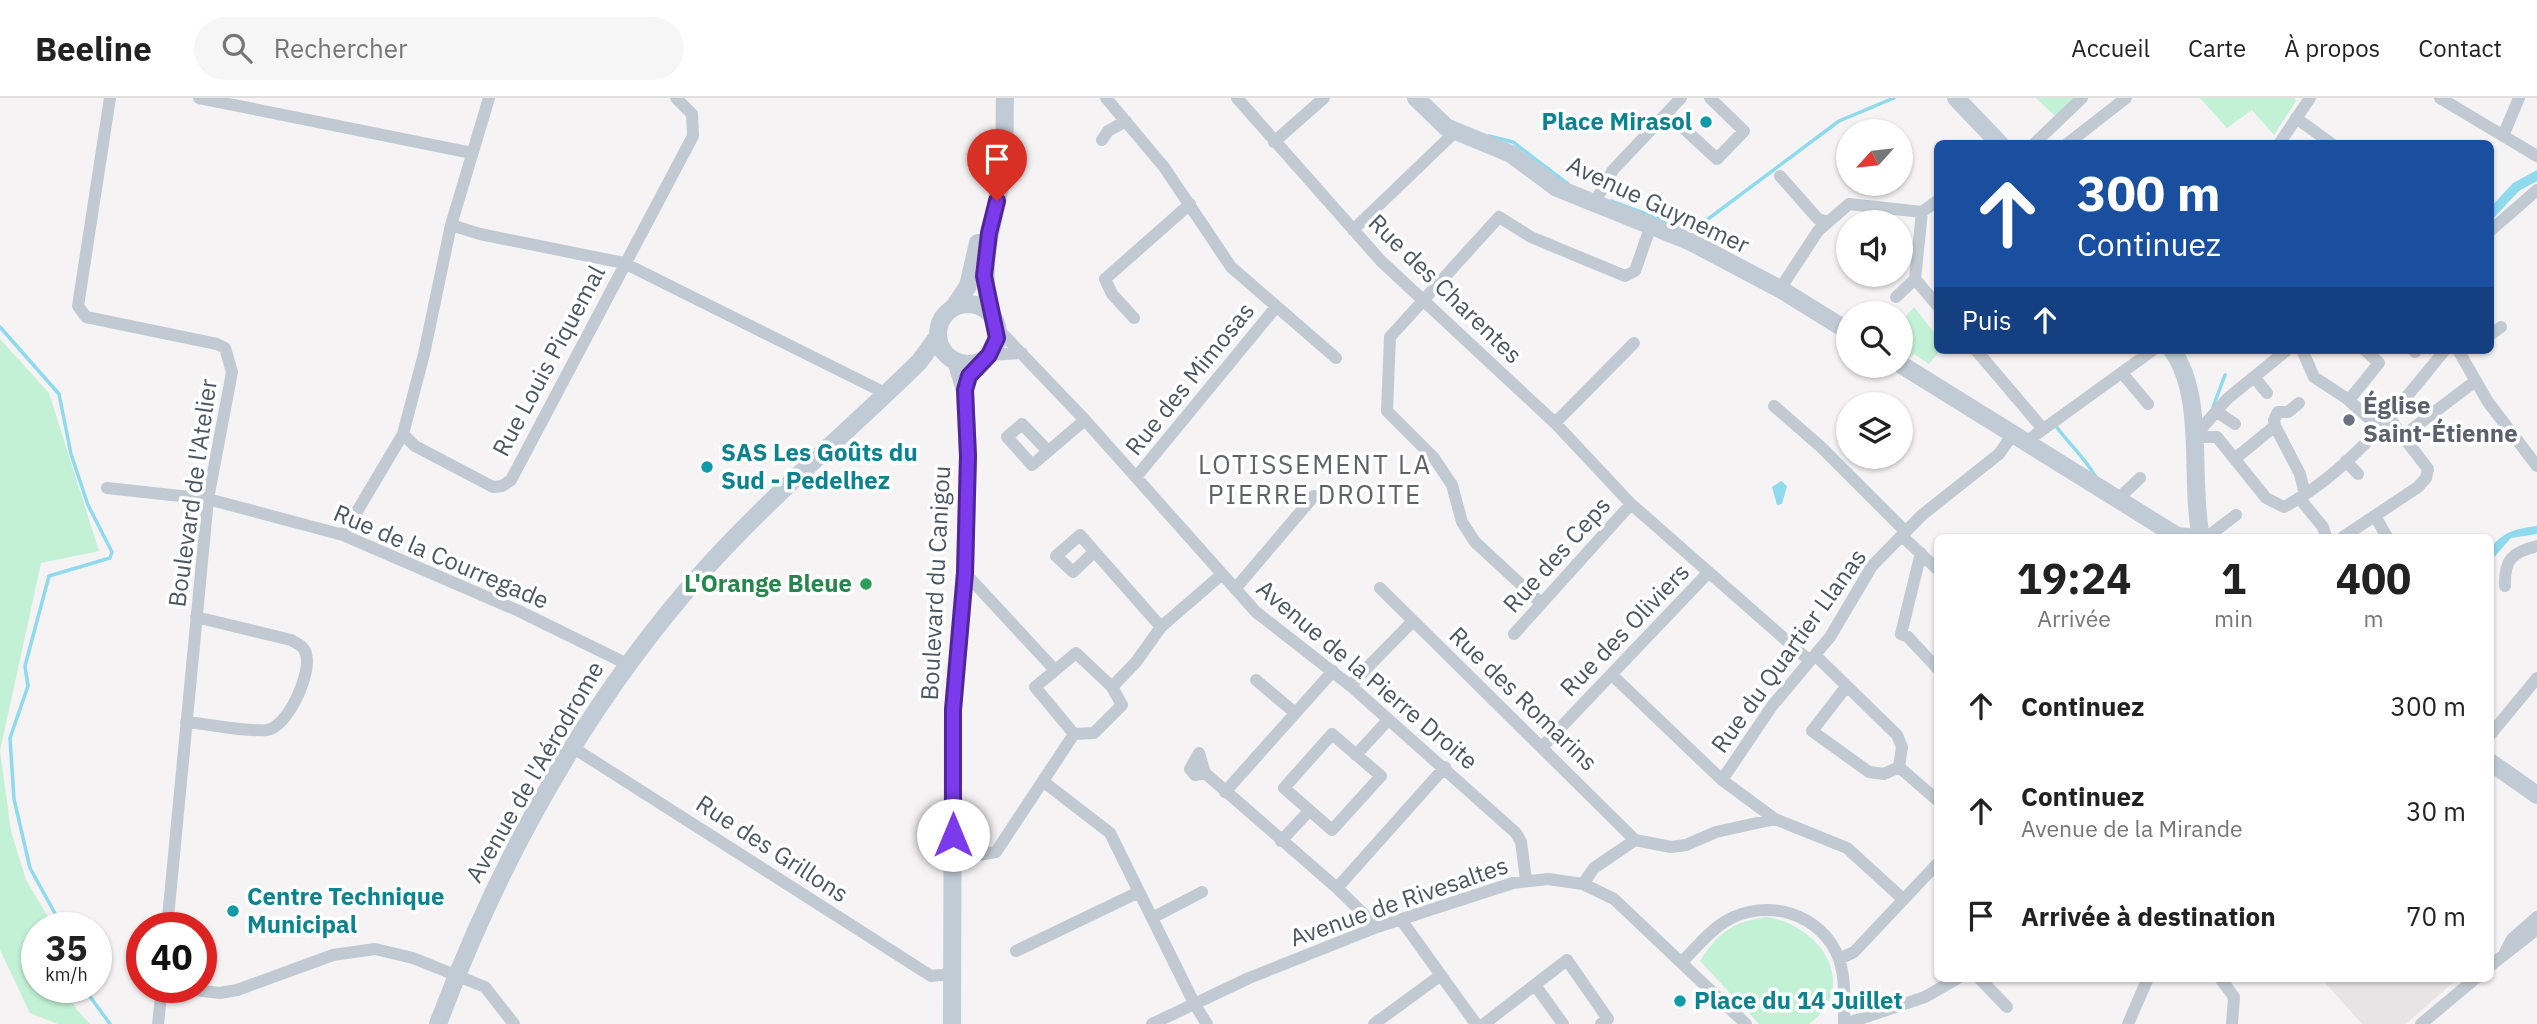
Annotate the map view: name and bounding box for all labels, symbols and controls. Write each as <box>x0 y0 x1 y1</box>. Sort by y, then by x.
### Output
search box <box>194 17 684 80</box>
text: Beeline <box>35 27 152 70</box>
icon: search <box>218 29 256 67</box>
text: Rechercher <box>274 31 407 65</box>
text: Accueil <box>2071 32 2150 64</box>
text: Carte <box>2188 32 2246 64</box>
text: À propos <box>2284 32 2380 64</box>
text: Contact <box>2418 32 2502 64</box>
place label: Place Mirasol <box>1541 105 1692 137</box>
marker: Place Mirasol <box>1698 114 1714 130</box>
north arrow <box>1836 119 1913 196</box>
map controls <box>1836 119 1913 469</box>
pin <box>967 129 1027 201</box>
icon: arrive <box>978 140 1016 178</box>
street label: Avenue Guynemer <box>1562 148 1755 260</box>
text: 300 m <box>2077 161 2221 224</box>
icon: ahead <box>1962 168 2053 259</box>
street label: Rue des Charentes <box>1362 206 1530 370</box>
button: sound <box>1836 210 1913 287</box>
text: Continuez <box>2077 223 2221 265</box>
street label: Rue Louis Piquemal <box>484 260 612 461</box>
street label: Rue des Mimosas <box>1118 295 1261 462</box>
button: search <box>1836 301 1913 378</box>
icon: ahead <box>2026 301 2064 339</box>
text: Puis <box>1962 303 2012 337</box>
street label: Boulevard de l'Atelier <box>160 377 224 609</box>
place label: Église Saint-Étienne <box>2363 389 2518 449</box>
button: layers <box>1836 392 1913 469</box>
marker: Église Saint-Étienne <box>2341 412 2357 428</box>
place label: SAS Les Goûts du Sud - Pedelhez <box>721 436 918 496</box>
district label: LOTISSEMENT LA PIERRE DROITE <box>1198 447 1432 511</box>
marker: SAS Les Goûts du Sud - Pedelhez <box>699 459 715 475</box>
street label: Boulevard du Canigou <box>913 465 957 701</box>
street label: Rue des Ceps <box>1496 489 1617 619</box>
street label: Rue de la Courregade <box>329 496 554 616</box>
street label: Rue du Quartier Llanas <box>1703 542 1873 759</box>
text: 19:24 <box>2017 551 2131 606</box>
text: 1 <box>2221 551 2246 606</box>
text: 400 <box>2336 551 2411 606</box>
street label: Rue des Oliviers <box>1553 556 1696 703</box>
place label: L'Orange Bleue <box>684 567 852 599</box>
street label: Avenue de la Pierre Droite <box>1250 572 1485 776</box>
marker: L'Orange Bleue <box>858 576 874 592</box>
text: Arrivée <box>2037 603 2111 633</box>
text: min <box>2214 603 2253 633</box>
text: m <box>2363 603 2384 633</box>
street label: Rue des Romarins <box>1443 619 1605 777</box>
street label: Avenue de l'Aérodrome <box>458 655 611 888</box>
icon: ahead <box>1962 687 2000 725</box>
text: Continuez <box>2021 689 2144 723</box>
text: 300 m <box>2390 689 2466 723</box>
text: Continuez <box>2021 779 2144 813</box>
street label: Rue des Grillons <box>690 787 855 909</box>
icon: ahead <box>1962 792 2000 830</box>
text: 30 m <box>2406 794 2466 828</box>
position arrow <box>916 798 990 872</box>
text: Avenue de la Mirande <box>2021 813 2243 843</box>
street label: Avenue de Rivesaltes <box>1285 849 1512 953</box>
place label: Centre Technique Municipal <box>247 880 445 940</box>
icon: arrive <box>1962 897 2000 935</box>
text: Arrivée à destination <box>2021 899 2276 933</box>
text: 70 m <box>2406 899 2466 933</box>
marker: Centre Technique Municipal <box>225 903 241 919</box>
speed limit sign: 40 <box>126 912 217 1003</box>
text: 35 <box>45 925 88 971</box>
text: km/h <box>45 963 88 986</box>
place label: Place du 14 Juillet <box>1694 984 1903 1016</box>
marker: Place du 14 Juillet <box>1672 993 1688 1009</box>

